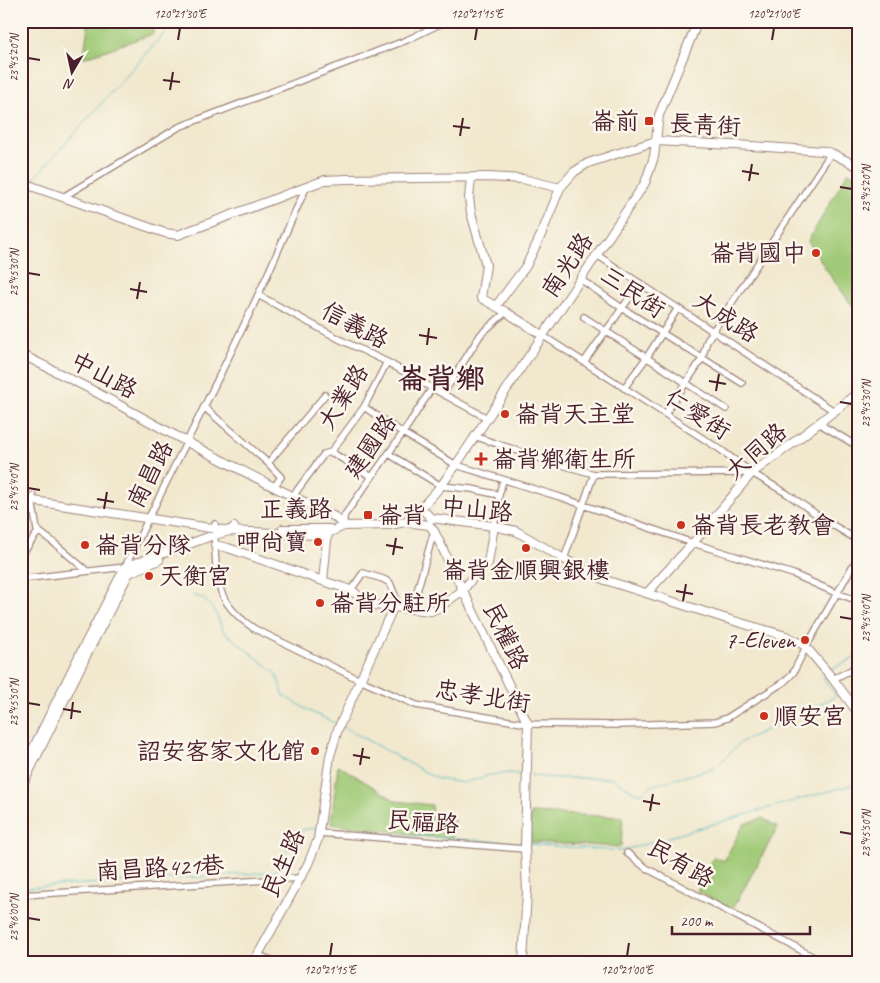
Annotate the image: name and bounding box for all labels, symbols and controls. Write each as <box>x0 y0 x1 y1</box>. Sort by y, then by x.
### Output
text: 120°21'30"E <box>154 6 208 22</box>
text: 120°21'15"E <box>451 6 505 22</box>
text: 120°21'00"E <box>748 6 802 22</box>
text: 23°45'20"N <box>6 33 22 82</box>
north arrow <box>48 48 98 98</box>
text: N <box>62 75 76 93</box>
place label: 崙前 <box>591 106 639 136</box>
street label: 長青街 <box>668 108 742 142</box>
marker: 崙前 <box>643 115 655 127</box>
text: 23°45'20"N <box>858 164 874 213</box>
street label: 南光路 <box>534 227 600 303</box>
place label: 崙背國中 <box>710 238 806 268</box>
marker: 崙背國中 <box>810 247 822 259</box>
text: 23°45'30"N <box>6 248 22 297</box>
street label: 三民街 <box>595 259 671 325</box>
street label: 大成路 <box>688 285 764 349</box>
street label: 信義路 <box>316 295 394 355</box>
street label: 中山路 <box>65 345 143 405</box>
street label: 大業路 <box>311 359 375 435</box>
district label: 崙背鄉 <box>397 360 485 397</box>
text: 23°45'30"N <box>858 379 874 428</box>
street label: 仁愛街 <box>660 382 736 446</box>
place label: 崙背天主堂 <box>515 399 635 429</box>
street label: 建國路 <box>337 408 403 484</box>
marker: 崙背天主堂 <box>499 408 511 420</box>
street label: 大同路 <box>719 416 793 486</box>
street label: 南昌路 <box>120 435 180 513</box>
place label: 崙背鄉衛生所 <box>492 444 636 474</box>
marker: 崙背鄉衛生所 <box>474 452 488 466</box>
text: 23°45'40"N <box>6 463 22 512</box>
street label: 中山路 <box>440 490 514 528</box>
street label: 正義路 <box>260 494 332 524</box>
place label: 崙背 <box>378 500 426 530</box>
marker: 崙背 <box>362 509 374 521</box>
place label: 崙背長老教會 <box>691 510 835 540</box>
marker: 崙背長老教會 <box>675 519 687 531</box>
place label: 呷尚寶 <box>236 527 308 557</box>
place label: 崙背分隊 <box>95 530 191 560</box>
marker: 呷尚寶 <box>312 536 324 548</box>
marker: 崙背分隊 <box>79 539 91 551</box>
marker: 崙背金順興銀樓 <box>520 542 532 554</box>
place label: 崙背金順興銀樓 <box>442 555 610 585</box>
place label: 天衡宮 <box>159 561 231 591</box>
marker: 天衡宮 <box>143 570 155 582</box>
place label: 崙背分駐所 <box>330 588 450 618</box>
text: 23°45'40"N <box>858 594 874 643</box>
marker: 崙背分駐所 <box>314 597 326 609</box>
street label: 民權路 <box>477 597 535 675</box>
place label: 7-Eleven <box>725 625 796 655</box>
marker: 7-Eleven <box>799 634 811 646</box>
street label: 忠孝北街 <box>433 674 533 718</box>
text: 23°45'50"N <box>6 678 22 727</box>
place label: 順安宮 <box>774 701 846 731</box>
marker: 順安宮 <box>758 710 770 722</box>
place label: 詔安客家文化館 <box>137 736 305 766</box>
marker: 詔安客家文化館 <box>309 745 321 757</box>
street label: 民福路 <box>386 805 460 839</box>
text: 23°45'50"N <box>858 809 874 858</box>
street label: 民生路 <box>255 824 311 902</box>
street label: 民有路 <box>642 832 720 894</box>
street label: 南昌路421巷 <box>95 850 225 886</box>
text: 23°46'00"N <box>6 893 22 942</box>
scale bar <box>672 903 810 935</box>
text: 200 m <box>680 912 714 931</box>
text: 120°21'15"E <box>304 962 358 978</box>
text: 120°21'00"E <box>601 962 655 978</box>

